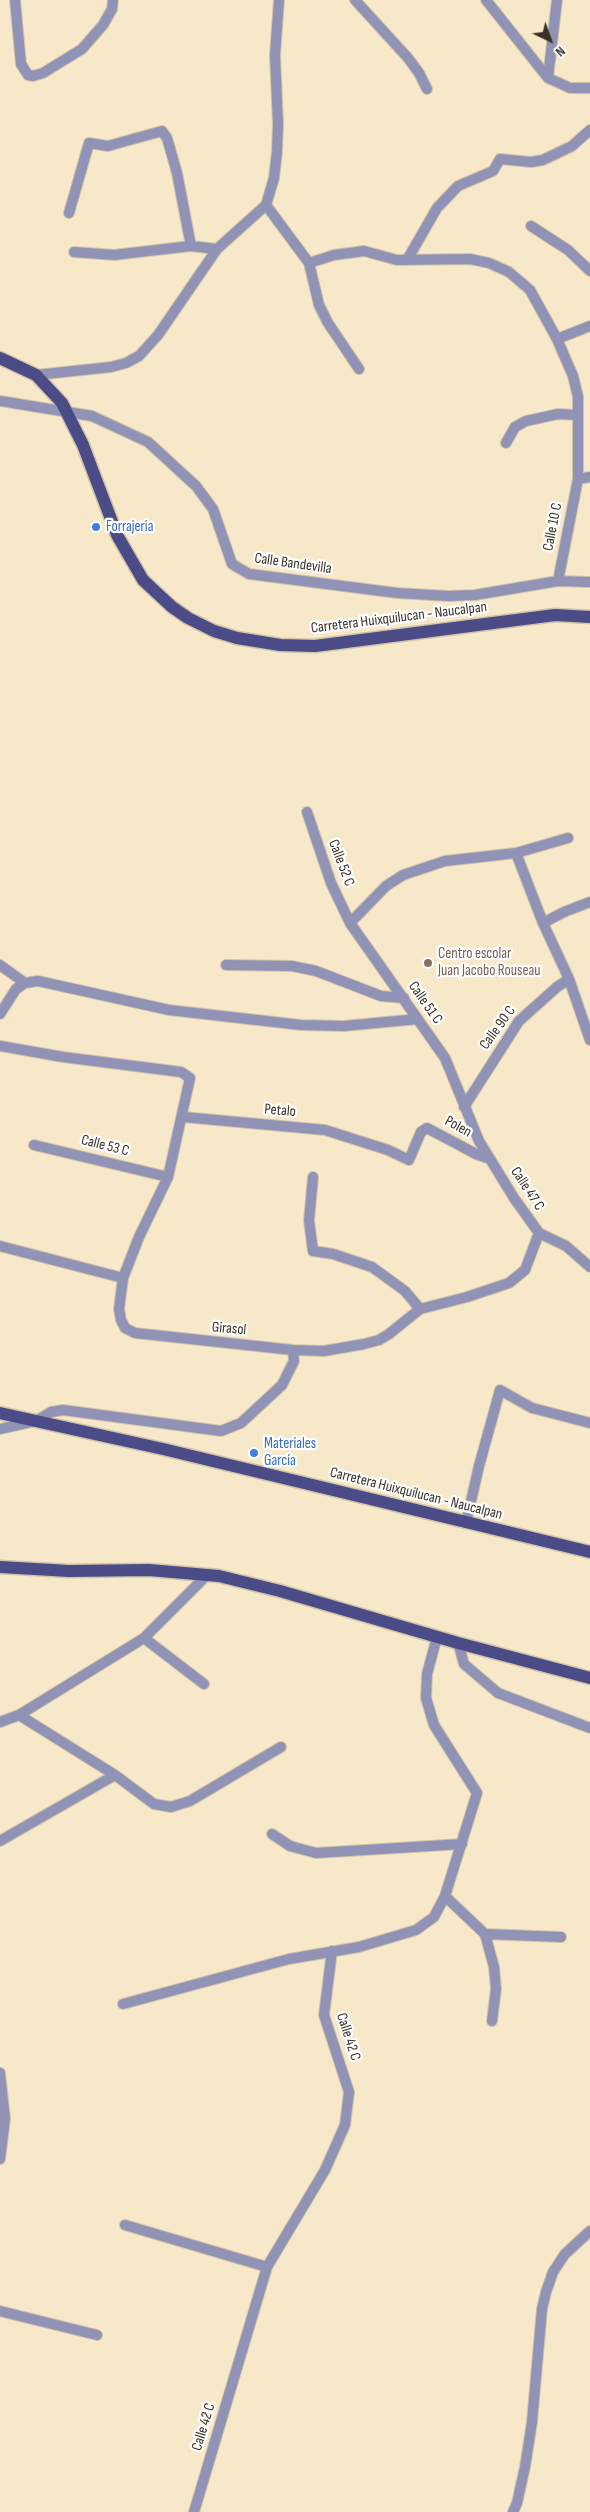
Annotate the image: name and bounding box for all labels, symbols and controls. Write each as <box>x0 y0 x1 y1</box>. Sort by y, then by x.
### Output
north arrow <box>525 15 575 65</box>
text: N <box>552 43 569 60</box>
street label: Calle 10 C <box>540 502 566 552</box>
place label: Forrajeria <box>106 518 153 536</box>
marker: Forrajeria <box>90 521 102 533</box>
street label: Calle Bandevilla <box>253 550 333 578</box>
street label: Carretera Huixquilucan - Naucalpan <box>310 598 488 638</box>
street label: Calle 52 C <box>324 837 358 889</box>
place label: Centro escolar Juan Jacobo Rouseau <box>438 945 540 980</box>
marker: Centro escolar Juan Jacobo Rouseau <box>422 957 434 969</box>
street label: Calle 51 C <box>404 978 446 1028</box>
street label: Calle 90 C <box>476 1003 520 1053</box>
street label: Petalo <box>263 1101 297 1121</box>
street label: Polen <box>441 1112 475 1142</box>
street label: Calle 53 C <box>79 1131 131 1161</box>
street label: Calle 47 C <box>506 1164 548 1214</box>
street label: Girasol <box>211 1319 247 1339</box>
place label: Materiales García <box>264 1435 316 1470</box>
marker: Materiales García <box>248 1447 260 1459</box>
street label: Carretera Huixquilucan - Naucalpan <box>328 1464 504 1524</box>
street label: Calle 42 C <box>332 2011 364 2063</box>
street label: Calle 42 C <box>188 2401 220 2453</box>

